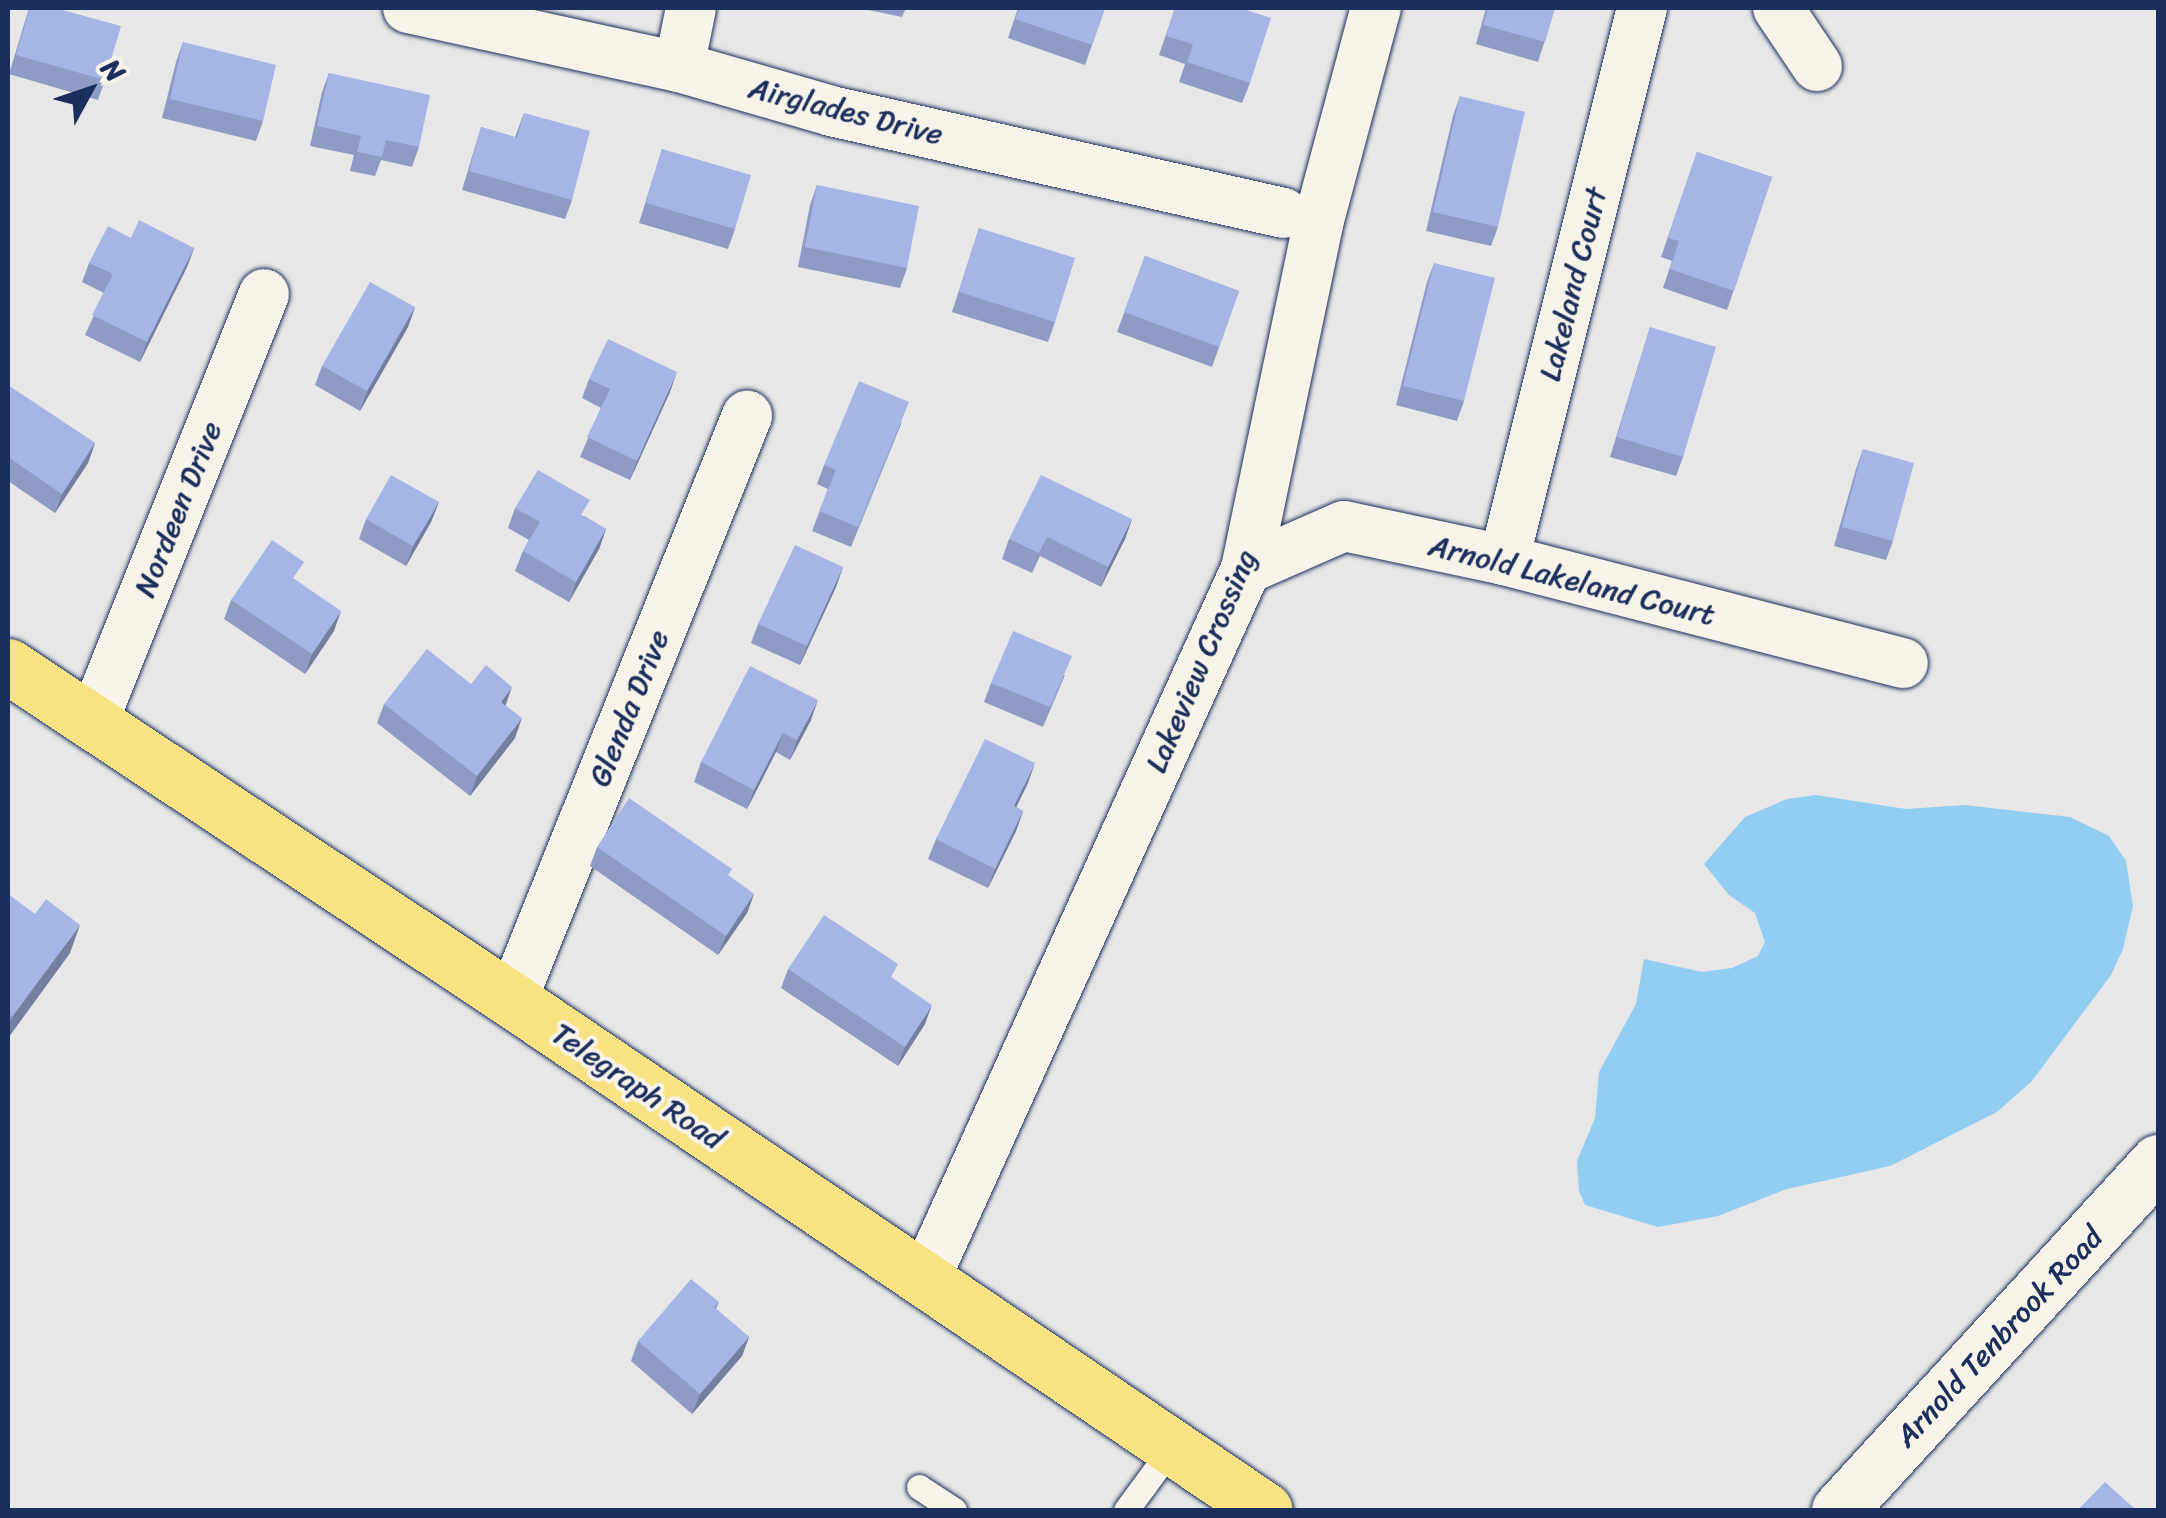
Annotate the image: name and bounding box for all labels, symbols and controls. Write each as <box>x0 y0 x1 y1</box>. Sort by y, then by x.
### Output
north arrow <box>40 40 140 140</box>
text: N <box>88 47 138 94</box>
street label: Airglades Drive <box>745 69 947 153</box>
street label: Lakeland Court <box>1531 183 1615 385</box>
street label: Nordeen Drive <box>126 416 230 602</box>
street label: Arnold Lakeland Court <box>1425 527 1719 633</box>
street label: Lakeview Crossing <box>1138 544 1264 778</box>
street label: Glenda Drive <box>581 625 677 791</box>
street label: Telegraph Road <box>545 1015 731 1157</box>
street label: Arnold Tenbrook Road <box>1888 1220 2110 1454</box>

